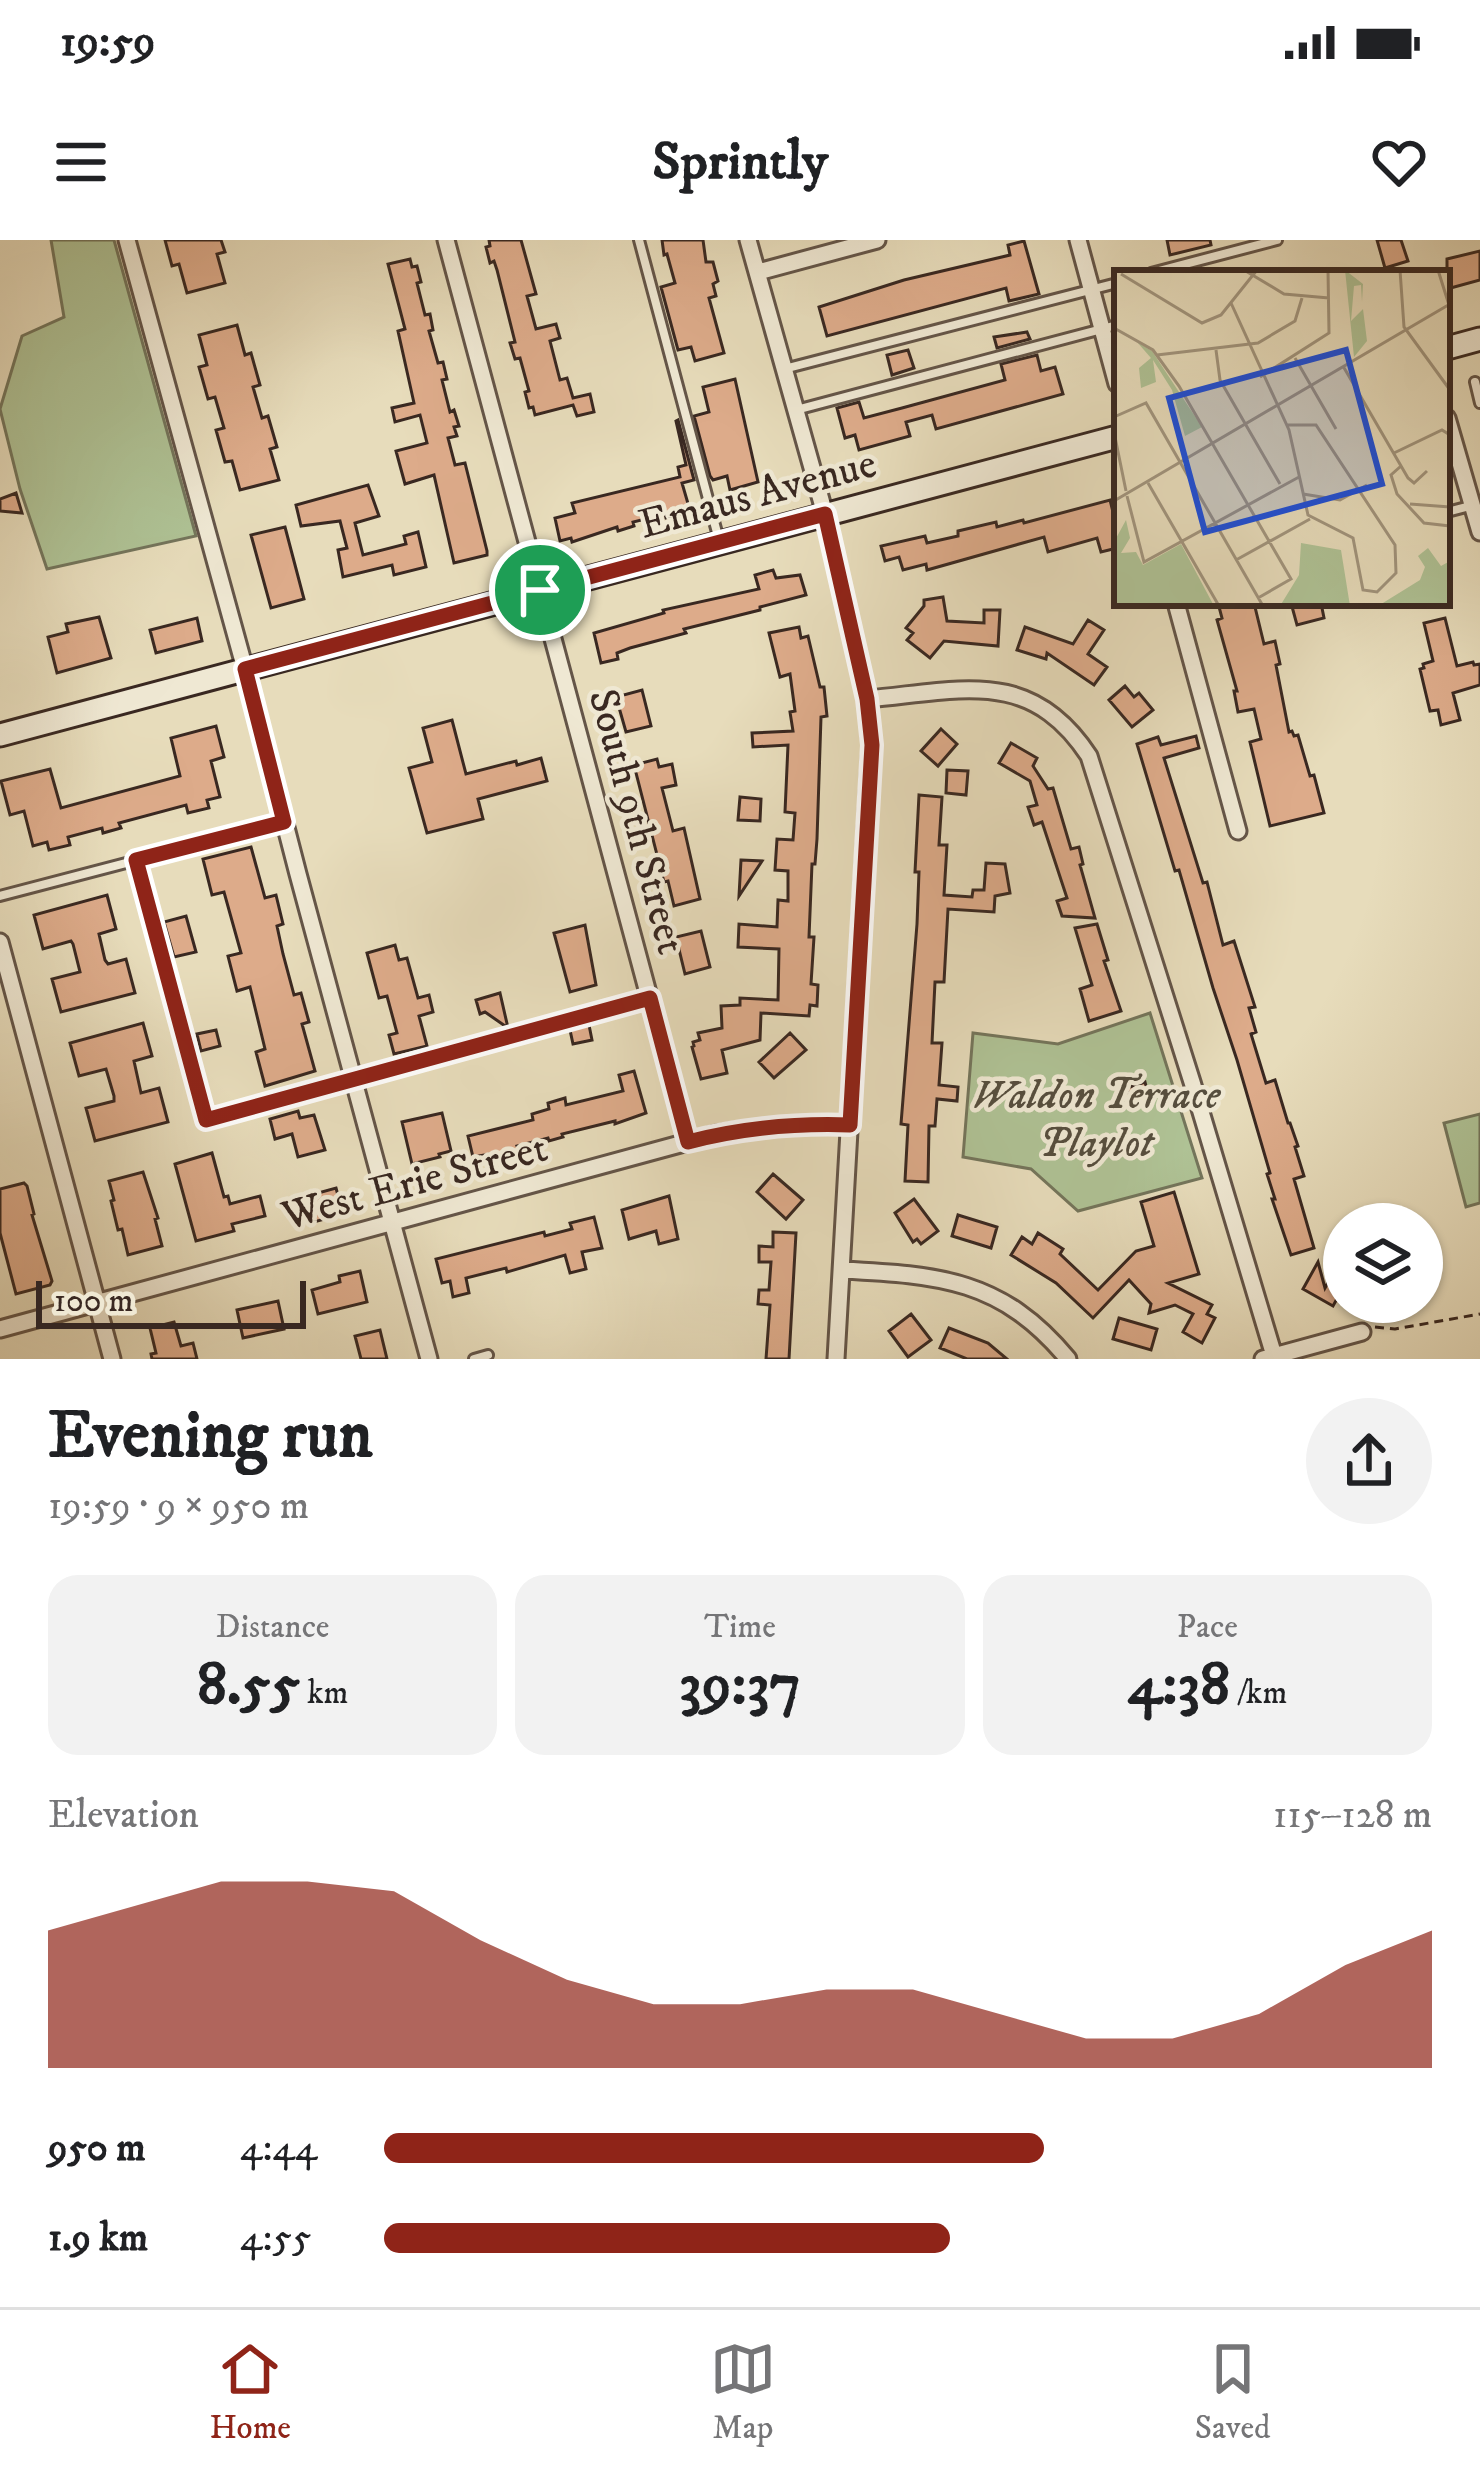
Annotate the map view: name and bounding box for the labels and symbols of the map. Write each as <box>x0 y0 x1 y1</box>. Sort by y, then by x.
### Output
inset map <box>1114 270 1450 606</box>
street label: Emaus Avenue <box>633 438 882 552</box>
pin <box>489 539 591 641</box>
street label: South 9th Street <box>576 684 696 960</box>
park label: Waldon Terrace Playlot <box>972 1070 1222 1170</box>
street label: West Erie Street <box>276 1123 553 1244</box>
scale bar <box>36 1275 306 1328</box>

